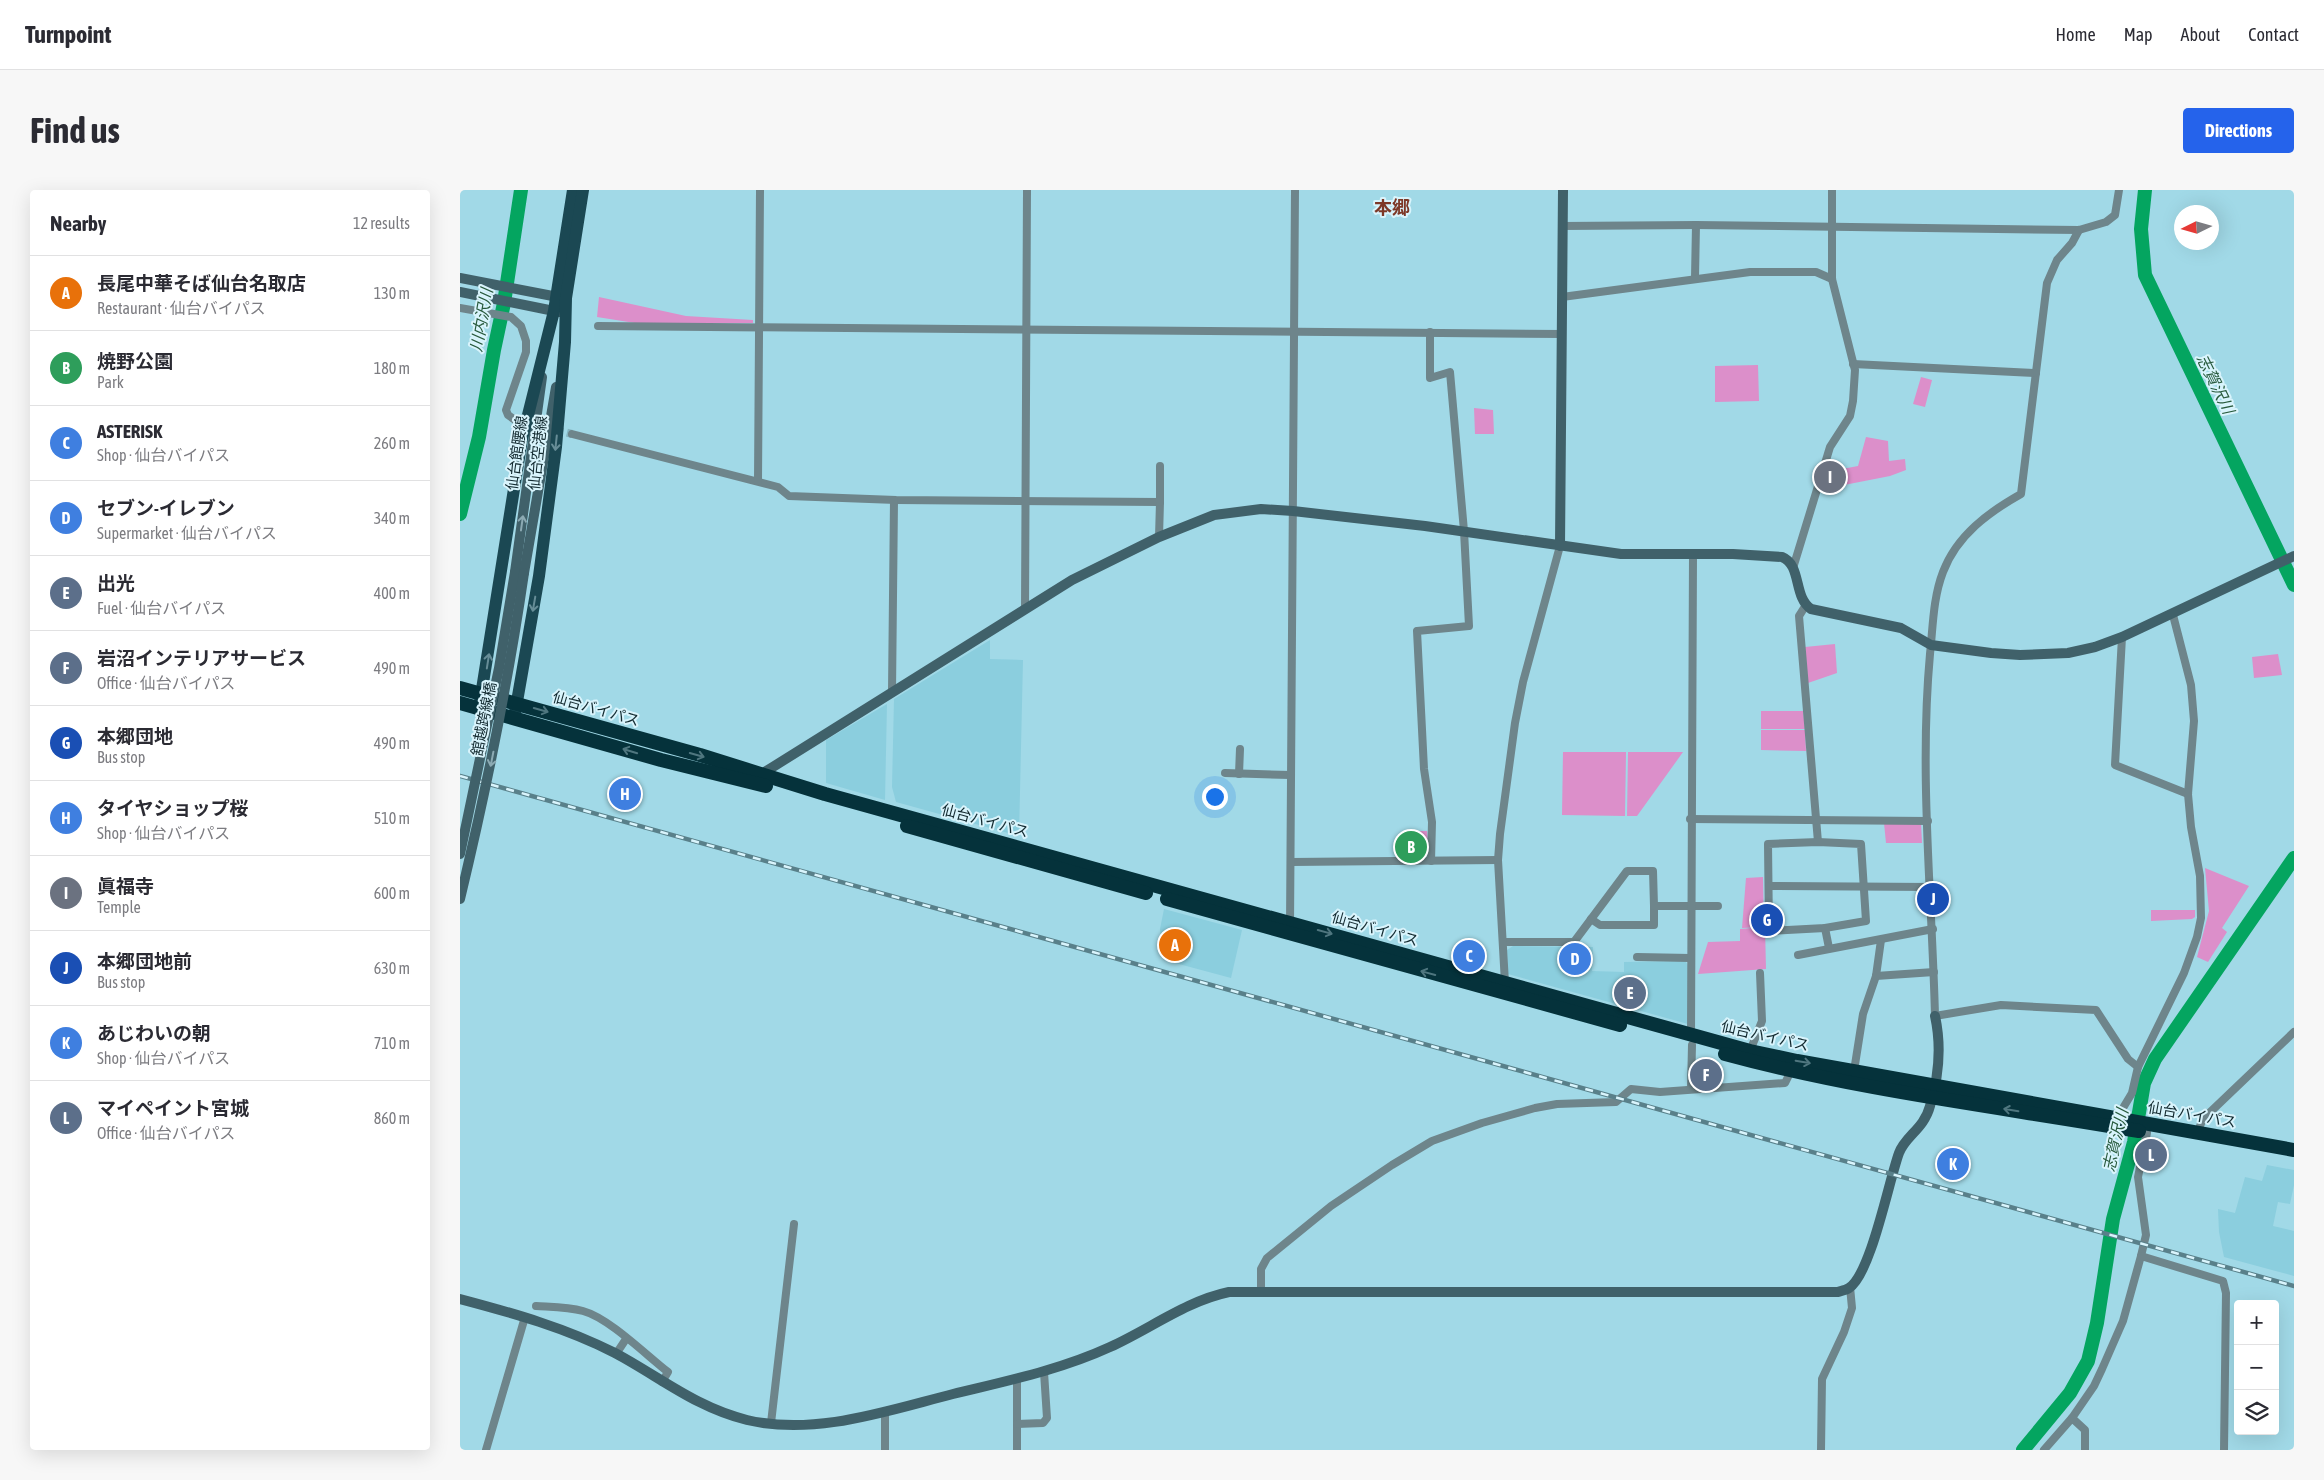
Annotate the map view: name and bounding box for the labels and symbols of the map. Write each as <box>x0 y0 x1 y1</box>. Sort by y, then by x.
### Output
district label: 本郷 <box>1374 197 1410 218</box>
north arrow <box>2174 205 2219 250</box>
water label: 川内沢川 <box>467 285 496 353</box>
water label: 志賀沢川 <box>2194 351 2239 418</box>
street label: 仙台館腰線 <box>503 415 530 491</box>
street label: 仙台空港線 <box>525 415 550 491</box>
one-way arrow <box>551 434 561 450</box>
pin: I <box>1814 458 1846 496</box>
one-way arrow <box>517 516 527 532</box>
one-way arrow <box>529 595 539 611</box>
one-way arrow <box>483 653 493 669</box>
street label: 舘越跨線橋 <box>468 680 499 757</box>
street label: 仙台バイパス <box>551 688 642 729</box>
one-way arrow <box>532 706 548 716</box>
one-way arrow <box>623 745 639 755</box>
one-way arrow <box>689 750 705 760</box>
one-way arrow <box>486 751 496 767</box>
pin: H <box>609 775 641 813</box>
your location <box>1202 784 1228 810</box>
street label: 仙台バイパス <box>940 801 1031 840</box>
pin: B <box>1395 828 1427 866</box>
pin: J <box>1917 880 1949 918</box>
pin: G <box>1751 901 1783 939</box>
street label: 仙台バイパス <box>1330 908 1421 949</box>
pin: A <box>1159 926 1191 964</box>
one-way arrow <box>1317 928 1333 937</box>
pin: C <box>1453 937 1485 975</box>
pin: D <box>1559 940 1591 978</box>
one-way arrow <box>1420 967 1436 977</box>
pin: E <box>1614 974 1646 1012</box>
street label: 仙台バイパス <box>1719 1017 1811 1054</box>
pin: F <box>1690 1056 1722 1094</box>
one-way arrow <box>1794 1057 1810 1067</box>
street label: 仙台バイパス <box>2146 1098 2238 1131</box>
one-way arrow <box>2003 1104 2019 1114</box>
water label: 志賀沢川 <box>2099 1105 2131 1173</box>
pin: L <box>2135 1136 2167 1174</box>
pin: K <box>1937 1145 1969 1183</box>

